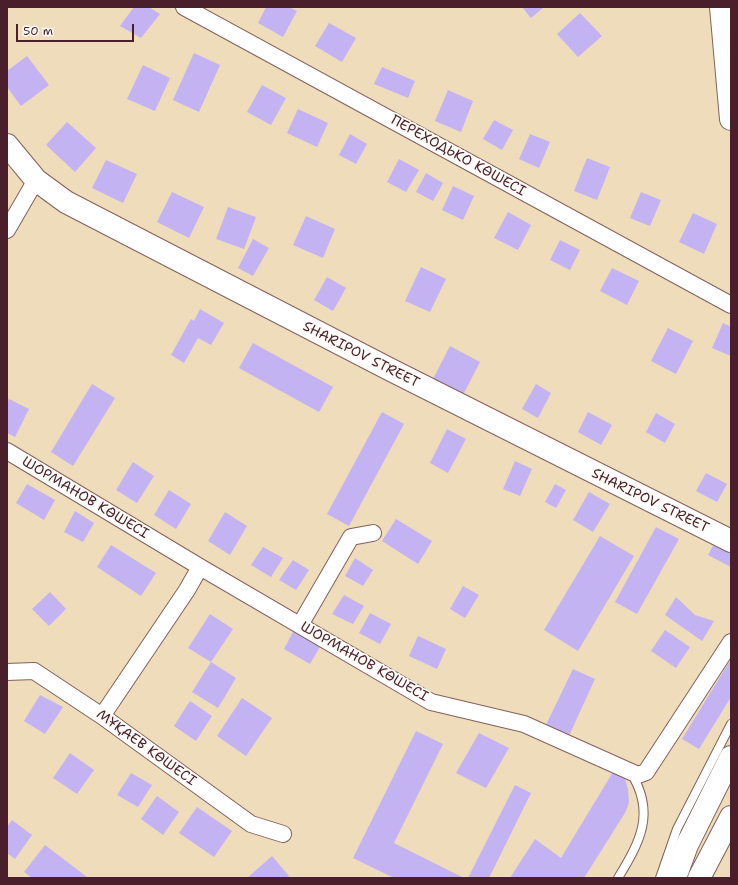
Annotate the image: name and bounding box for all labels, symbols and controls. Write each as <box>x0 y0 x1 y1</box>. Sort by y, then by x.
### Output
scale bar <box>18 16 136 42</box>
text: 50 m <box>23 23 53 39</box>
street label: ПЕРЕХОДЬКО КӨШЕСІ <box>388 112 528 200</box>
street label: SHARIPOV STREET <box>300 318 422 392</box>
street label: ШОРМАНОВ КӨШЕСІ <box>19 453 151 543</box>
street label: SHARIPOV STREET <box>589 465 711 537</box>
street label: ШОРМАНОВ КӨШЕСІ <box>297 619 431 705</box>
street label: МҰҚАЕВ КӨШЕСІ <box>93 706 199 790</box>

